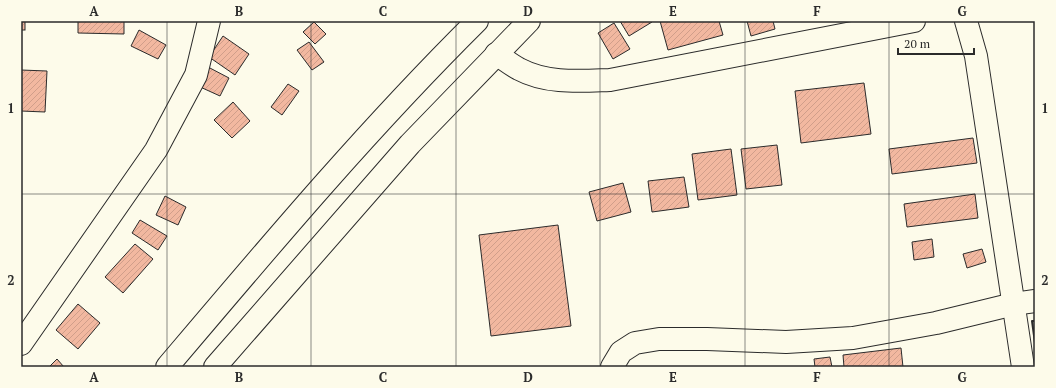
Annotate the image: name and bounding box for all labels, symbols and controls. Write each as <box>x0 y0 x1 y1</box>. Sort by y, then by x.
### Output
text: A <box>89 2 99 20</box>
text: B <box>235 2 243 20</box>
text: C <box>379 2 387 20</box>
text: D <box>523 2 533 20</box>
text: E <box>669 2 677 20</box>
text: F <box>813 2 821 20</box>
text: G <box>957 2 967 20</box>
scale bar <box>898 30 974 56</box>
text: 20 m <box>904 36 931 51</box>
text: 1 <box>7 99 15 117</box>
text: 1 <box>1041 99 1049 117</box>
text: 2 <box>7 271 15 289</box>
text: 2 <box>1041 271 1049 289</box>
text: A <box>89 368 99 386</box>
text: B <box>235 368 243 386</box>
text: C <box>379 368 387 386</box>
text: D <box>523 368 533 386</box>
text: E <box>669 368 677 386</box>
text: F <box>813 368 821 386</box>
text: G <box>957 368 967 386</box>

